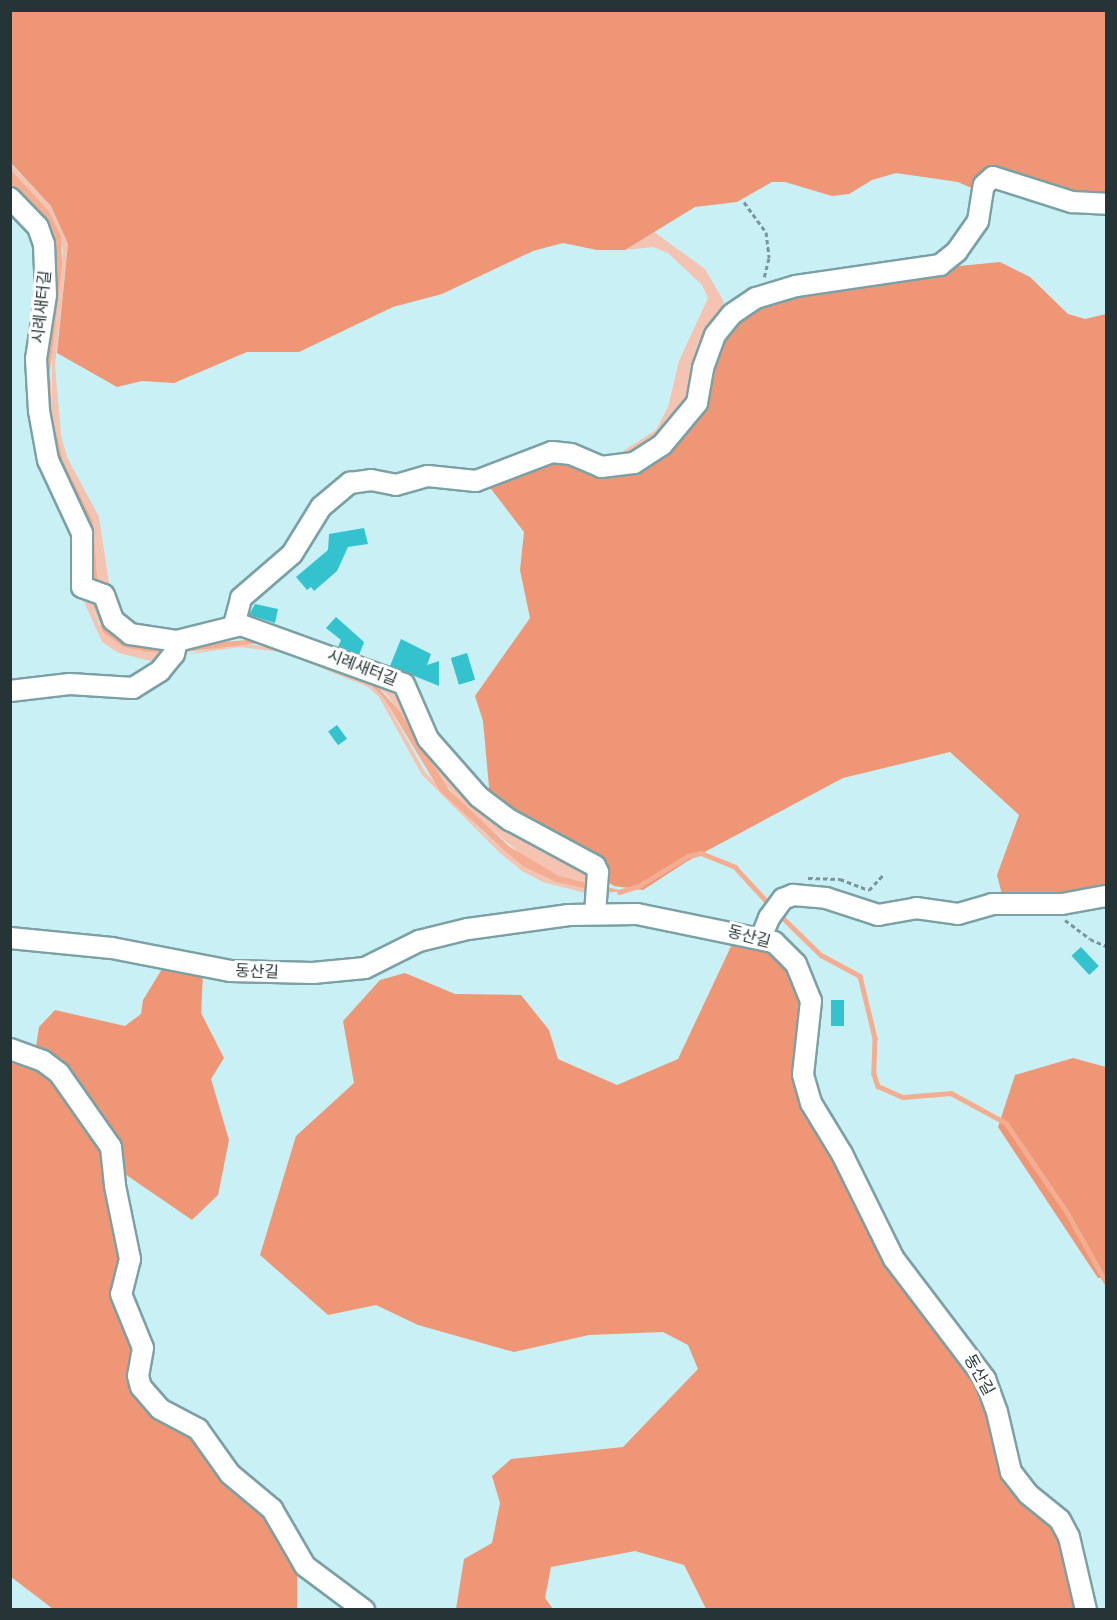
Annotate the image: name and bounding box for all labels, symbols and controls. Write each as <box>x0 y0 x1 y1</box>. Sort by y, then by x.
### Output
street label: 시례새터길 <box>29 269 55 345</box>
street label: 시례새터길 <box>324 646 400 690</box>
street label: 동산길 <box>725 922 773 952</box>
street label: 동산길 <box>235 962 279 982</box>
street label: 동산길 <box>960 1351 998 1399</box>

